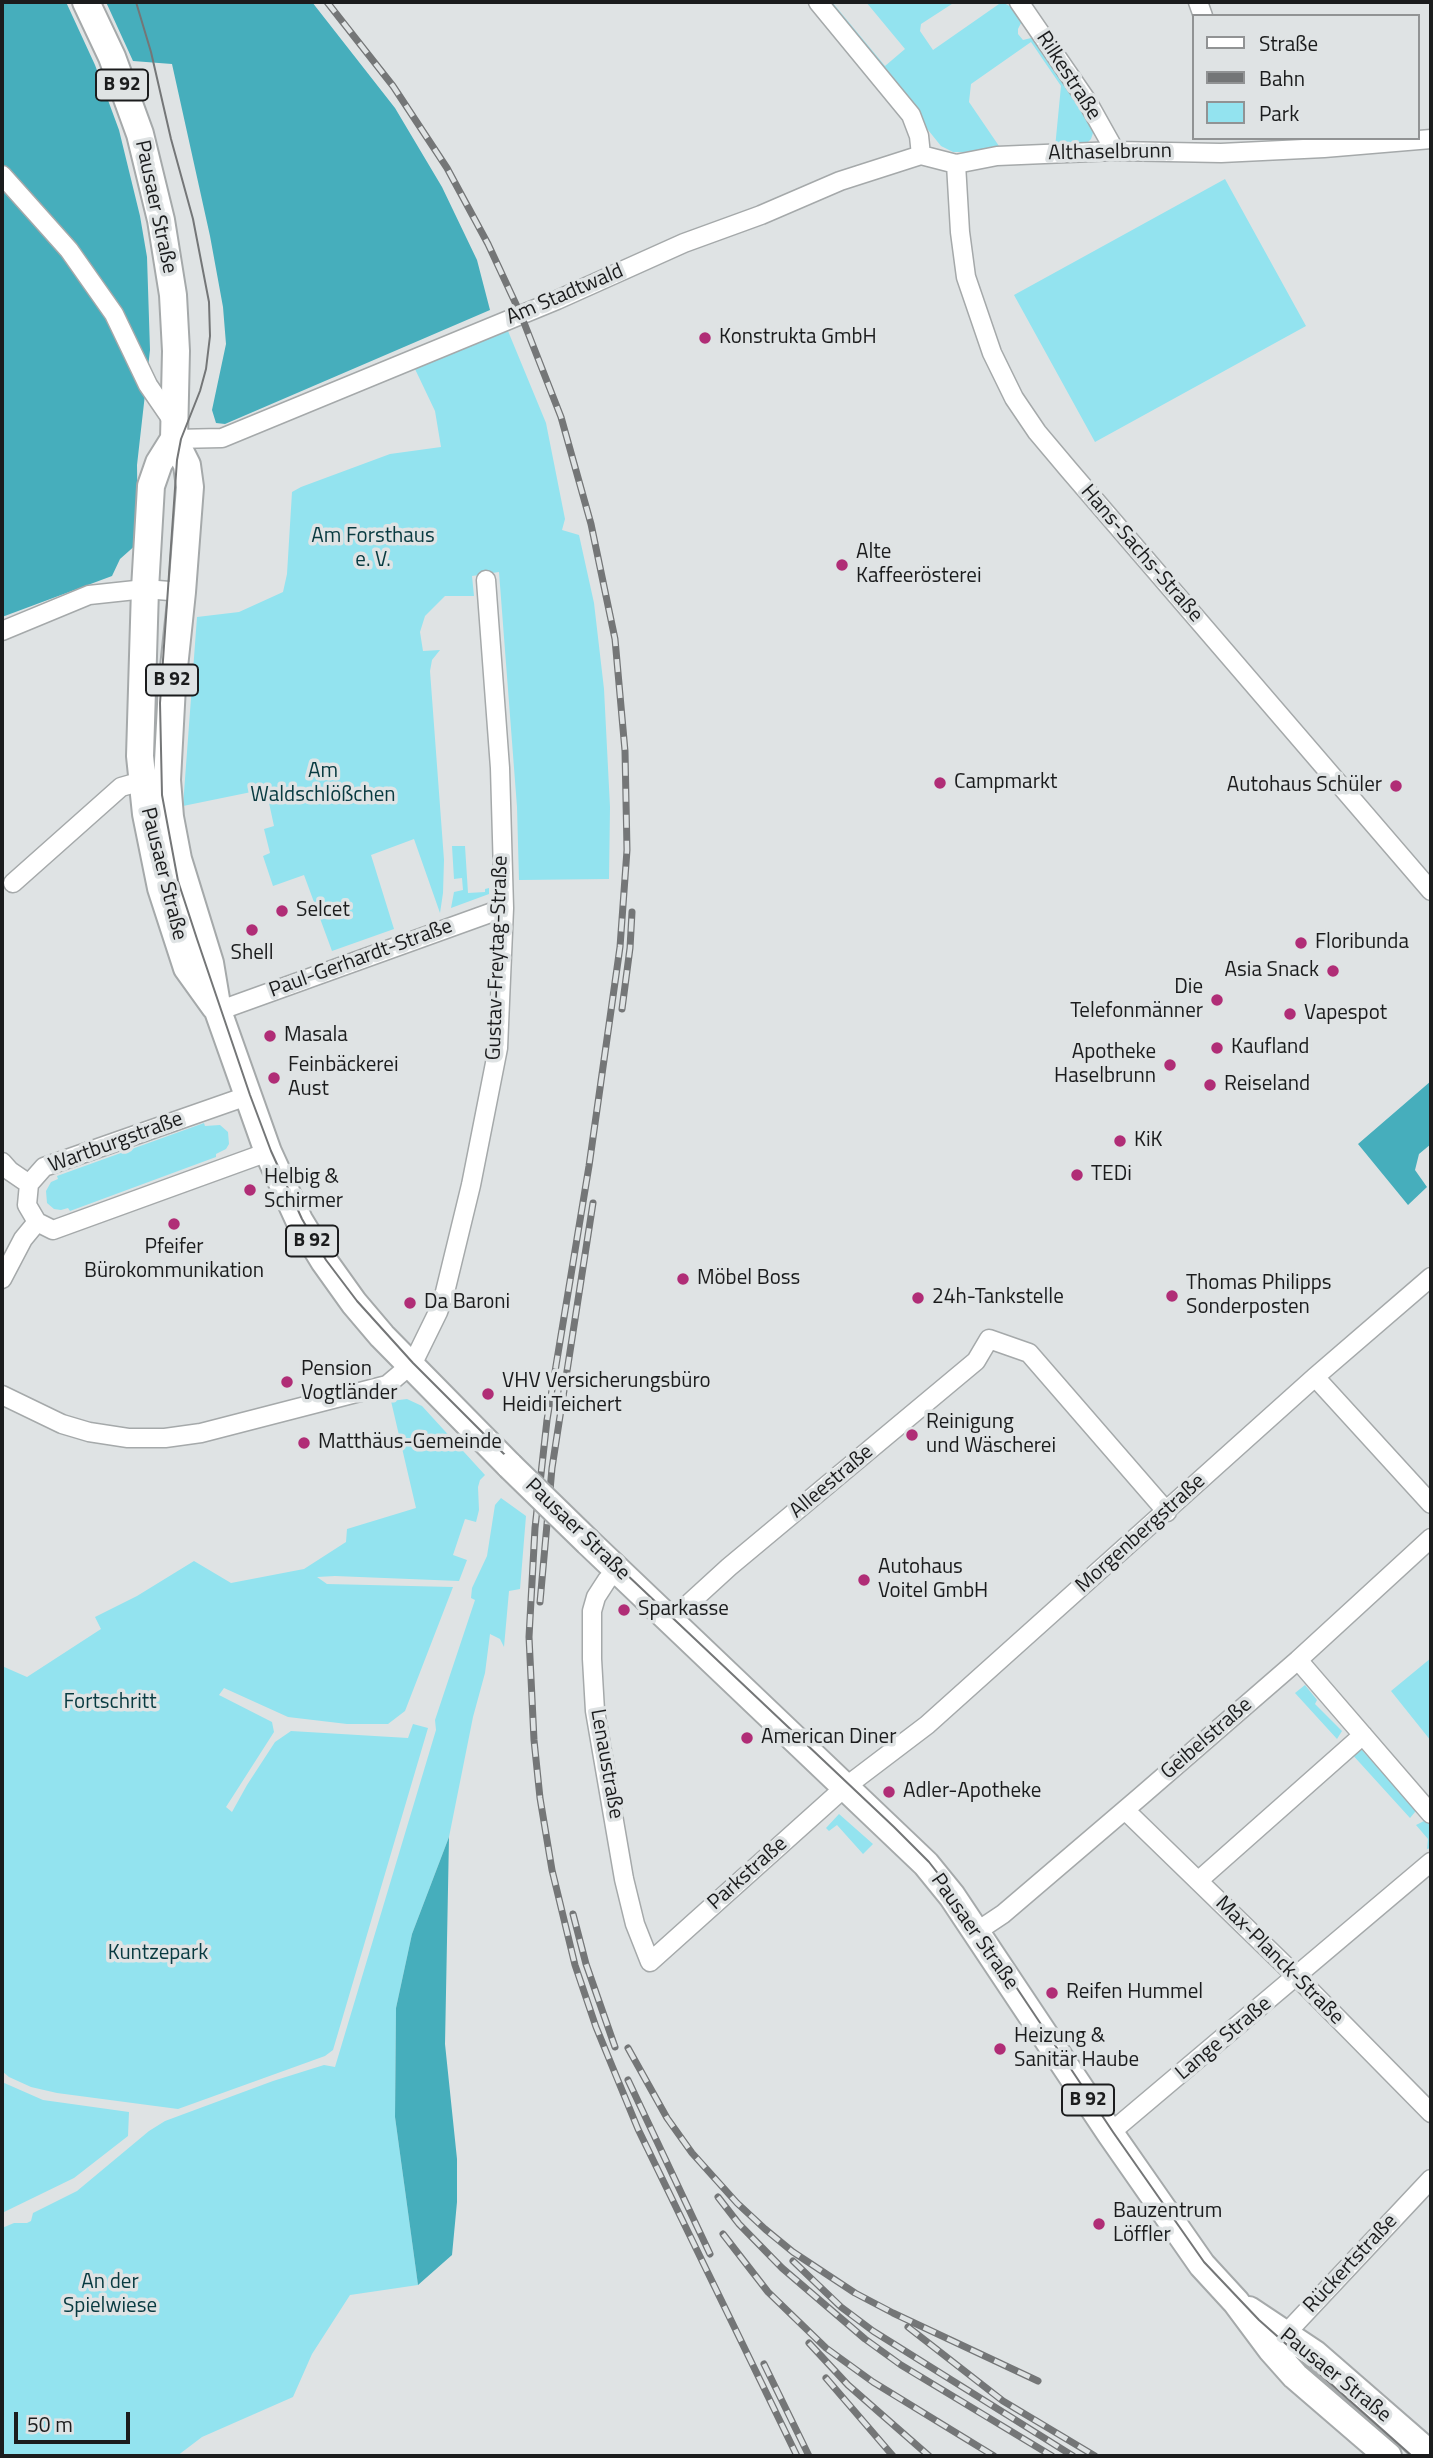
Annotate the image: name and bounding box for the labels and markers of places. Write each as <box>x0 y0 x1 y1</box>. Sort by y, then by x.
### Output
place label: Konstrukta GmbH <box>719 325 877 351</box>
marker: Konstrukta GmbH <box>697 330 713 346</box>
place label: Alte Kaffeerösterei <box>856 540 982 590</box>
marker: Alte Kaffeerösterei <box>834 557 850 573</box>
place label: Campmarkt <box>954 770 1057 796</box>
place label: Autohaus Schüler <box>1227 773 1382 799</box>
marker: Campmarkt <box>932 775 948 791</box>
marker: Autohaus Schüler <box>1388 778 1404 794</box>
place label: Selcet <box>296 898 350 924</box>
marker: Selcet <box>274 903 290 919</box>
marker: Shell <box>244 922 260 938</box>
place label: Floribunda <box>1315 930 1409 956</box>
marker: Floribunda <box>1293 935 1309 951</box>
place label: Shell <box>231 941 273 967</box>
place label: Asia Snack <box>1225 958 1319 984</box>
marker: Asia Snack <box>1325 963 1341 979</box>
place label: Die Telefonmänner <box>1070 975 1203 1025</box>
marker: Die Telefonmänner <box>1209 992 1225 1008</box>
place label: Vapespot <box>1304 1001 1387 1027</box>
marker: Vapespot <box>1282 1006 1298 1022</box>
place label: Masala <box>284 1023 348 1049</box>
marker: Masala <box>262 1028 278 1044</box>
place label: Kaufland <box>1231 1035 1309 1061</box>
place label: Apotheke Haselbrunn <box>1054 1040 1156 1090</box>
marker: Kaufland <box>1209 1040 1225 1056</box>
place label: Feinbäckerei Aust <box>288 1053 399 1103</box>
marker: Apotheke Haselbrunn <box>1162 1057 1178 1073</box>
marker: Feinbäckerei Aust <box>266 1070 282 1086</box>
place label: Reiseland <box>1224 1072 1310 1098</box>
marker: Reiseland <box>1202 1077 1218 1093</box>
place label: KiK <box>1134 1128 1162 1154</box>
marker: KiK <box>1112 1133 1128 1149</box>
place label: TEDi <box>1091 1162 1132 1188</box>
place label: Helbig & Schirmer <box>264 1165 343 1215</box>
marker: TEDi <box>1069 1167 1085 1183</box>
marker: Helbig & Schirmer <box>242 1182 258 1198</box>
marker: Pfeifer Bürokommunikation <box>166 1216 182 1232</box>
place label: Pfeifer Bürokommunikation <box>84 1235 264 1285</box>
place label: Möbel Boss <box>697 1266 800 1292</box>
marker: Möbel Boss <box>675 1271 691 1287</box>
place label: Thomas Philipps Sonderposten <box>1186 1271 1332 1321</box>
place label: 24h-Tankstelle <box>932 1285 1064 1311</box>
marker: Thomas Philipps Sonderposten <box>1164 1288 1180 1304</box>
place label: Da Baroni <box>424 1290 510 1316</box>
marker: 24h-Tankstelle <box>910 1290 926 1306</box>
marker: Da Baroni <box>402 1295 418 1311</box>
place label: Pension Vogtländer <box>301 1357 397 1407</box>
place label: VHV Versicherungsbüro Heidi Teichert <box>502 1369 711 1419</box>
marker: Pension Vogtländer <box>279 1374 295 1390</box>
marker: VHV Versicherungsbüro Heidi Teichert <box>480 1386 496 1402</box>
place label: Reinigung und Wäscherei <box>926 1410 1056 1460</box>
marker: Reinigung und Wäscherei <box>904 1427 920 1443</box>
place label: Matthäus-Gemeinde <box>318 1430 502 1456</box>
marker: Matthäus-Gemeinde <box>296 1435 312 1451</box>
place label: Autohaus Voitel GmbH <box>878 1555 988 1605</box>
marker: Autohaus Voitel GmbH <box>856 1572 872 1588</box>
place label: Sparkasse <box>638 1597 729 1623</box>
marker: Sparkasse <box>616 1602 632 1618</box>
place label: American Diner <box>761 1725 896 1751</box>
marker: American Diner <box>739 1730 755 1746</box>
place label: Adler-Apotheke <box>903 1779 1041 1805</box>
marker: Adler-Apotheke <box>881 1784 897 1800</box>
place label: Reifen Hummel <box>1066 1980 1203 2006</box>
marker: Reifen Hummel <box>1044 1985 1060 2001</box>
place label: Heizung & Sanitär Haube <box>1014 2024 1139 2074</box>
marker: Heizung & Sanitär Haube <box>992 2041 1008 2057</box>
place label: Bauzentrum Löffler <box>1113 2199 1222 2249</box>
marker: Bauzentrum Löffler <box>1091 2216 1107 2232</box>

